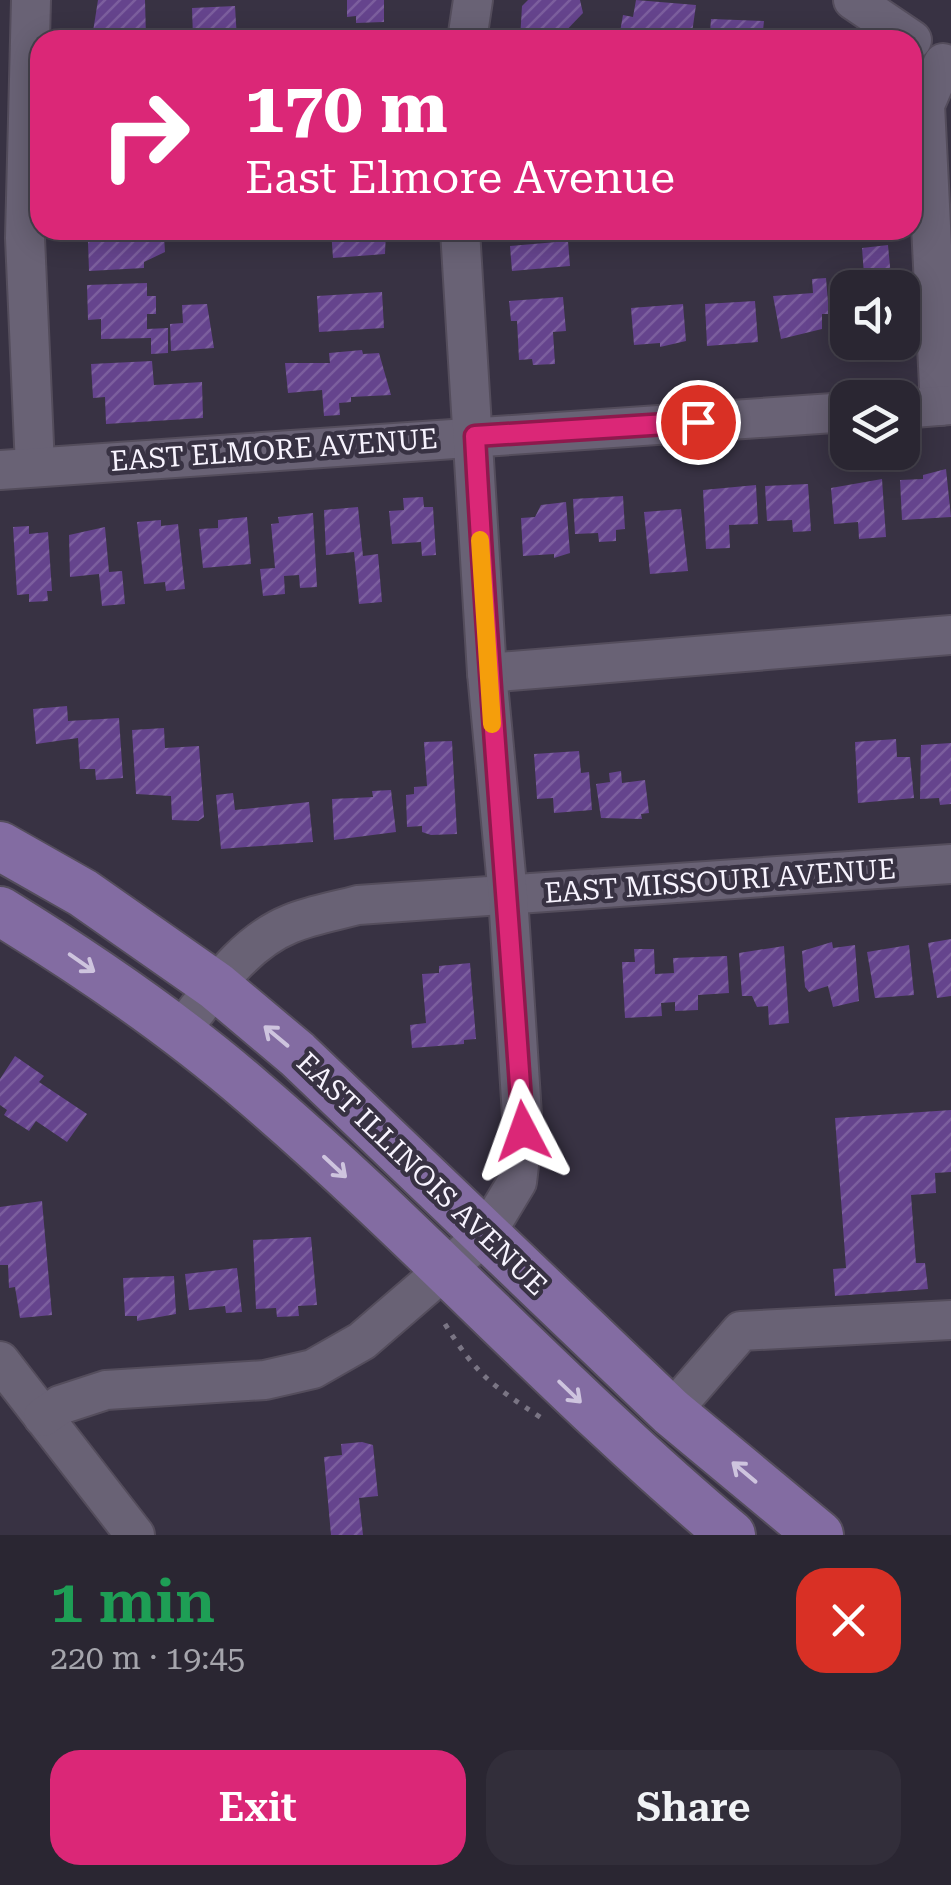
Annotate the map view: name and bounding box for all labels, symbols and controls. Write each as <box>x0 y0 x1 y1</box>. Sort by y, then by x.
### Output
text: 170 m <box>245 67 448 149</box>
icon: right <box>80 70 210 200</box>
text: East Elmore Avenue <box>245 151 675 204</box>
map controls <box>830 270 920 470</box>
button: sound <box>830 270 920 360</box>
pin <box>656 380 741 465</box>
button: layers <box>830 380 920 470</box>
icon: arrive <box>671 395 726 450</box>
street label: EAST ELMORE AVENUE <box>109 422 439 478</box>
street label: EAST MISSOURI AVENUE <box>543 852 897 910</box>
one-way arrow <box>68 953 95 974</box>
one-way arrow <box>264 1025 290 1047</box>
street label: EAST ILLINOIS AVENUE <box>290 1046 554 1302</box>
position arrow <box>471 1079 575 1183</box>
one-way arrow <box>322 1155 346 1179</box>
one-way arrow <box>557 1380 581 1404</box>
one-way arrow <box>731 1462 757 1484</box>
text: 1 min <box>50 1566 215 1637</box>
button: close <box>796 1568 901 1673</box>
text: 220 m · 19:45 <box>50 1639 245 1677</box>
button: Exit <box>50 1750 466 1865</box>
button: Share <box>486 1750 901 1865</box>

